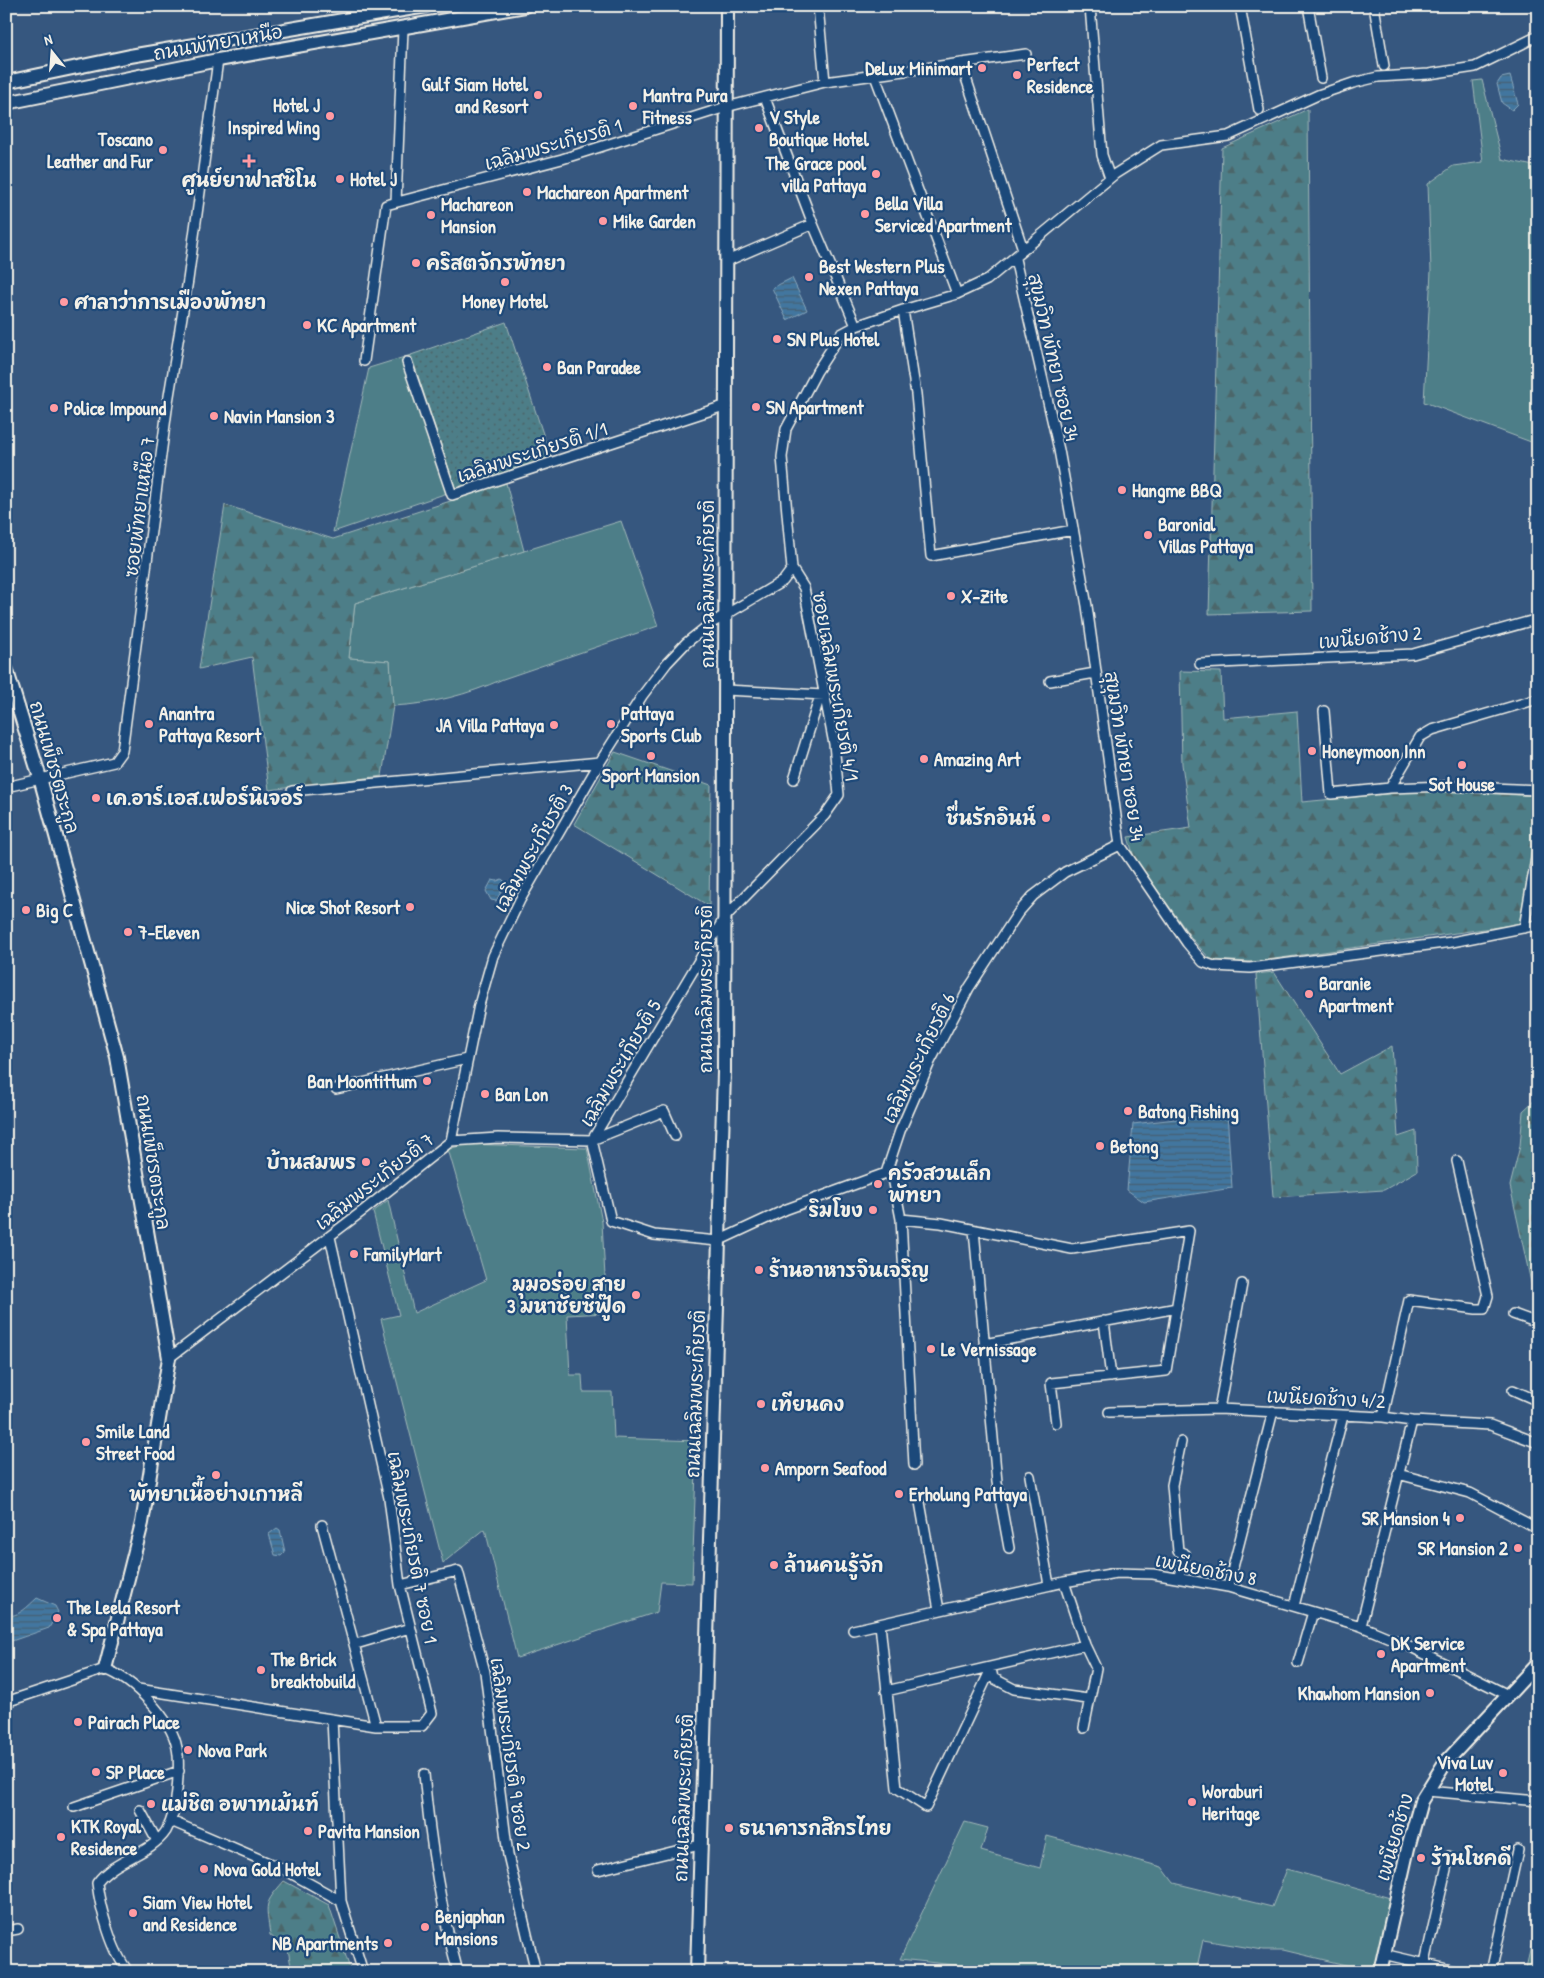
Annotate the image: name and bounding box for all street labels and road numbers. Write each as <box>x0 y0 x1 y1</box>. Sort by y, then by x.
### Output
street label: ถนนพัทยาเหนือ <box>151 18 285 66</box>
street label: เฉลิมพระเกียรติ 1 <box>481 112 625 176</box>
street label: สุขุมวิท พัทยา ซอย 34 <box>1020 271 1086 444</box>
street label: เฉลิมพระเกียรติ 1/1 <box>454 415 611 489</box>
street label: ซอยพัทยาเหนือ 7 <box>117 435 161 579</box>
street label: ถนนเฉลิมพระเกียรติ <box>694 500 720 668</box>
street label: ซอยเฉลิมพระเกียรติ 4/1 <box>807 589 866 783</box>
street label: เพนียดช้าง 2 <box>1317 620 1423 654</box>
street label: สุขุมวิท พัทยา ซอย 34 <box>1097 669 1151 843</box>
street label: ถนนเพ็ชรตระกูล <box>22 698 86 837</box>
street label: เฉลิมพระเกียรติ 3 <box>487 779 579 917</box>
street label: ถนนเฉลิมพระเกียรติ <box>692 905 718 1073</box>
street label: เฉลิมพระเกียรติ 6 <box>875 988 961 1128</box>
street label: เฉลิมพระเกียรติ 5 <box>573 995 667 1131</box>
street label: ถนนเพ็ชรตระกูล <box>128 1092 178 1232</box>
street label: เฉลิมพระเกียรติ 7 <box>309 1126 439 1236</box>
street label: ถนนเฉลิมพระเกียรติ <box>679 1309 711 1479</box>
street label: เพนียดช้าง 4/2 <box>1266 1382 1386 1414</box>
street label: เฉลิมพระเกียรติ 7 ซอย 1 <box>382 1449 444 1645</box>
street label: เพนียดช้าง 8 <box>1153 1546 1259 1592</box>
street label: เฉลิมพระเกียรติ 9 ซอย 2 <box>485 1656 537 1852</box>
street label: ถนนเฉลิมพระเกียรติ <box>667 1713 699 1883</box>
street label: เพนียดช้าง <box>1369 1790 1419 1884</box>

